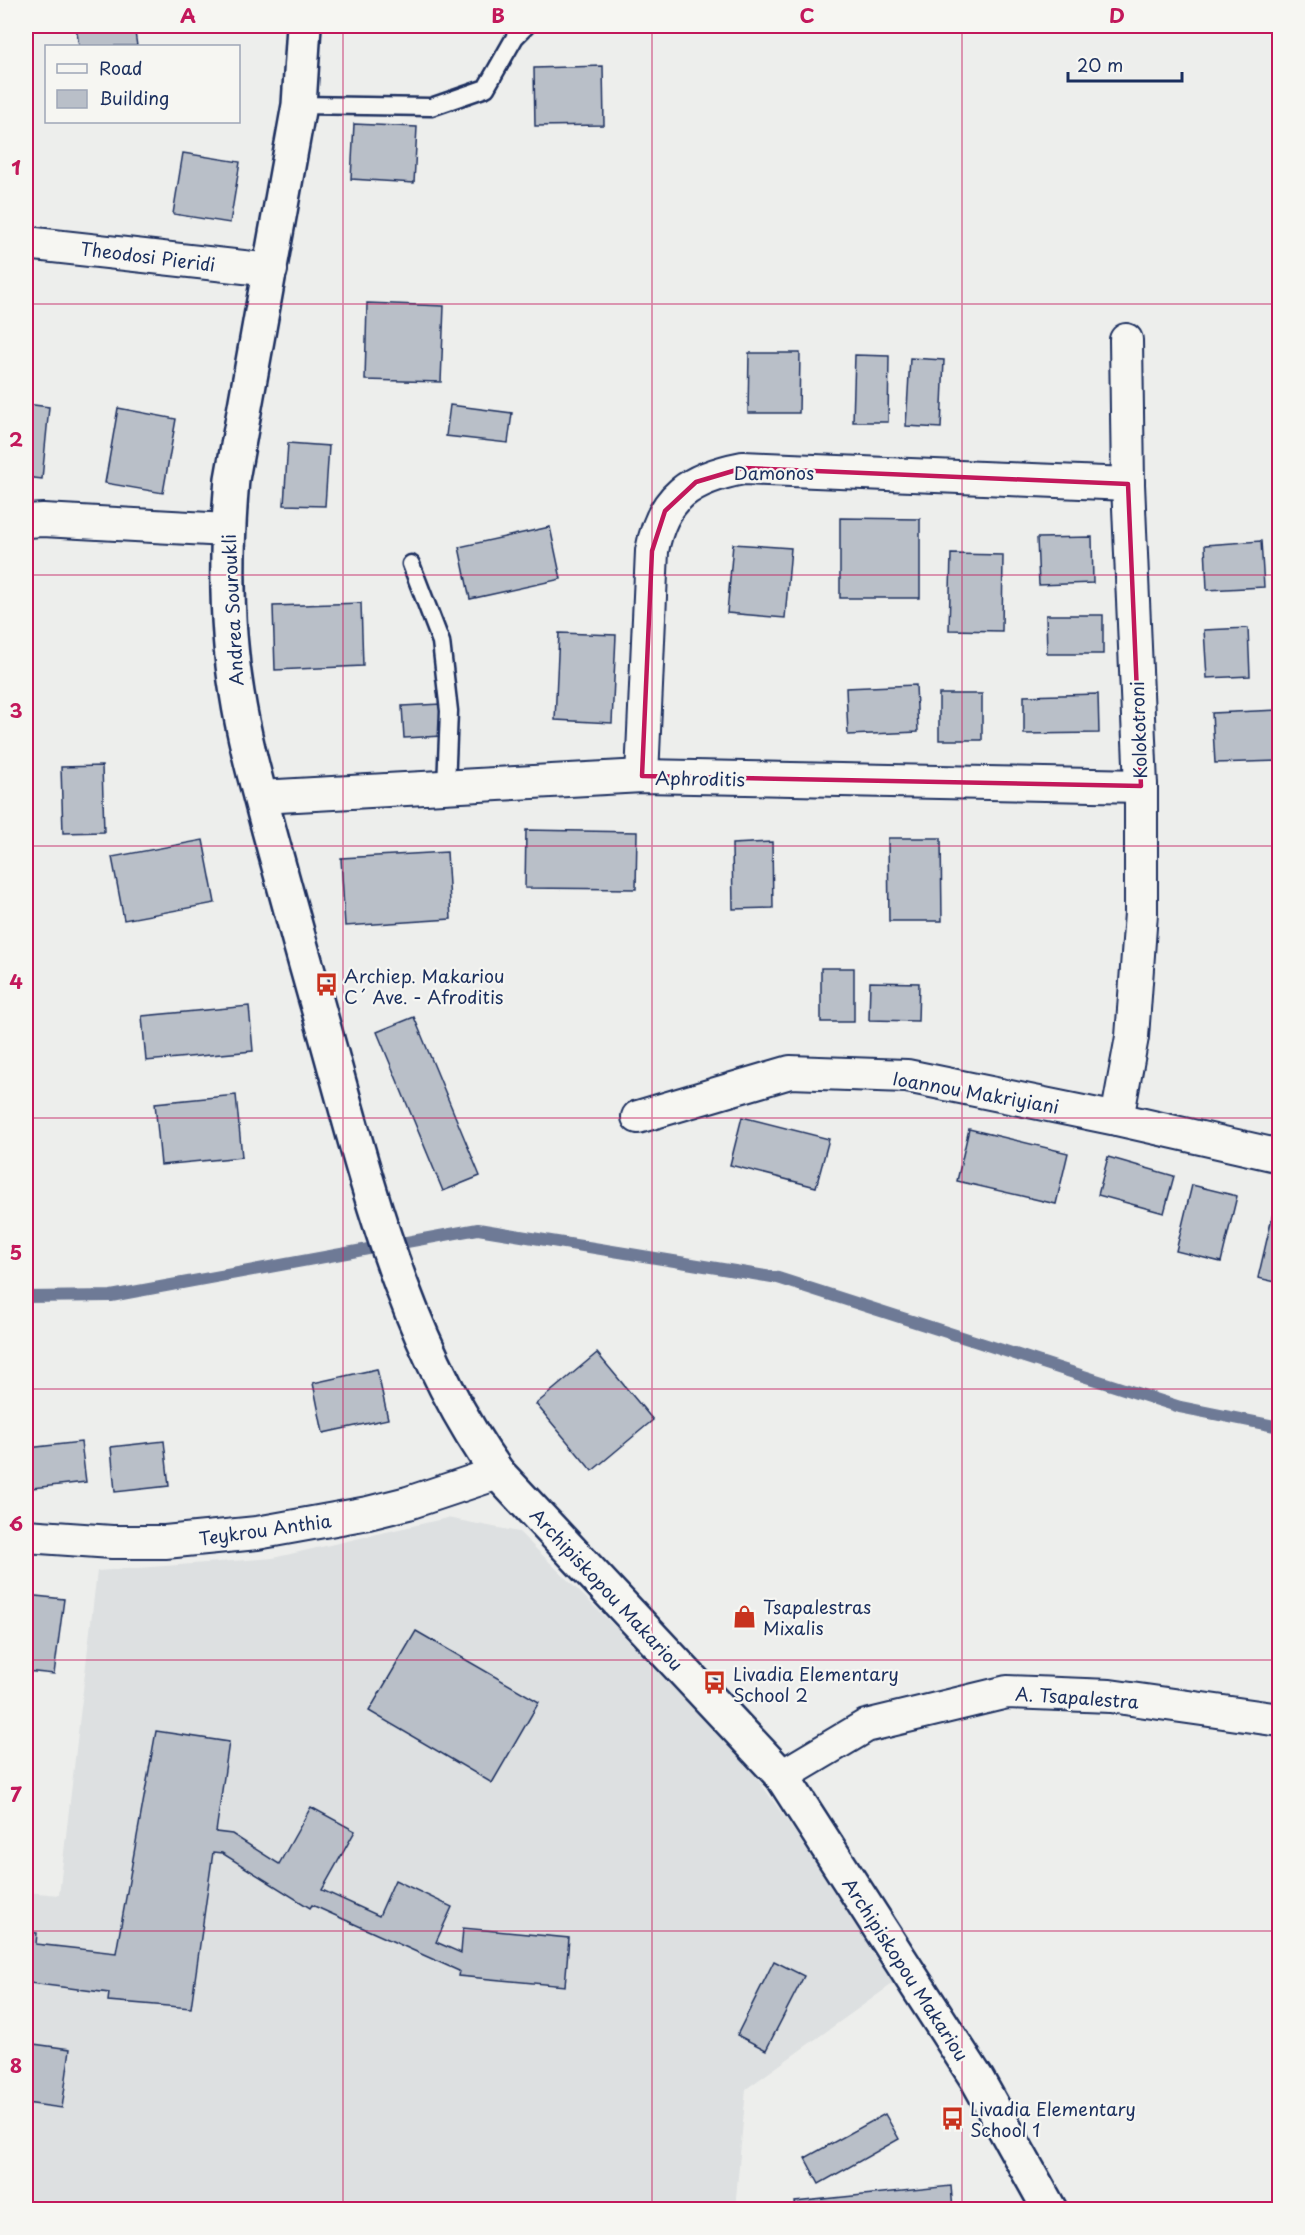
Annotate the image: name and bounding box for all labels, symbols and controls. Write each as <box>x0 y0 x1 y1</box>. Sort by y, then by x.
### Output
text: A <box>180 0 196 30</box>
text: B <box>491 0 505 30</box>
text: C <box>799 0 815 30</box>
text: D <box>1109 0 1125 30</box>
legend <box>45 45 240 123</box>
scale bar <box>1068 45 1182 83</box>
text: 20 m <box>1077 51 1123 78</box>
text: Road <box>99 54 143 81</box>
text: Building <box>99 84 169 111</box>
text: 1 <box>11 152 21 182</box>
street label: Theodosi Pieridi <box>79 234 217 278</box>
text: 2 <box>9 424 23 454</box>
street label: Damonos <box>734 459 814 486</box>
street label: Andrea Souroukli <box>215 533 249 687</box>
street label: Kolokotroni <box>1123 681 1153 779</box>
text: 3 <box>9 695 23 725</box>
street label: Aphroditis <box>655 764 745 792</box>
place label: Archiep. Makariou C´ Ave. - Afroditis <box>344 962 505 1010</box>
text: 4 <box>9 966 23 996</box>
bus stop icon: Archiep. Makariou C´ Ave. - Afroditis <box>313 972 339 998</box>
street label: Ioannou Makriyiani <box>891 1064 1061 1120</box>
text: 5 <box>10 1237 22 1267</box>
street label: Archipiskopou Makariou <box>524 1502 690 1676</box>
street label: Teykrou Anthia <box>197 1506 333 1552</box>
text: 6 <box>9 1508 23 1538</box>
place label: Tsapalestras Mixalis <box>763 1593 871 1641</box>
shop icon: Tsapalestras Mixalis <box>732 1603 758 1629</box>
place label: Livadia Elementary School 2 <box>733 1660 899 1708</box>
bus stop icon: Livadia Elementary School 2 <box>702 1670 728 1696</box>
street label: A. Tsapalestra <box>1014 1679 1140 1715</box>
text: 7 <box>10 1779 22 1809</box>
street label: Archipiskopou Makariou <box>836 1872 976 2066</box>
text: 8 <box>10 2050 22 2080</box>
place label: Livadia Elementary School 1 <box>970 2095 1136 2143</box>
bus stop icon: Livadia Elementary School 1 <box>939 2105 965 2131</box>

